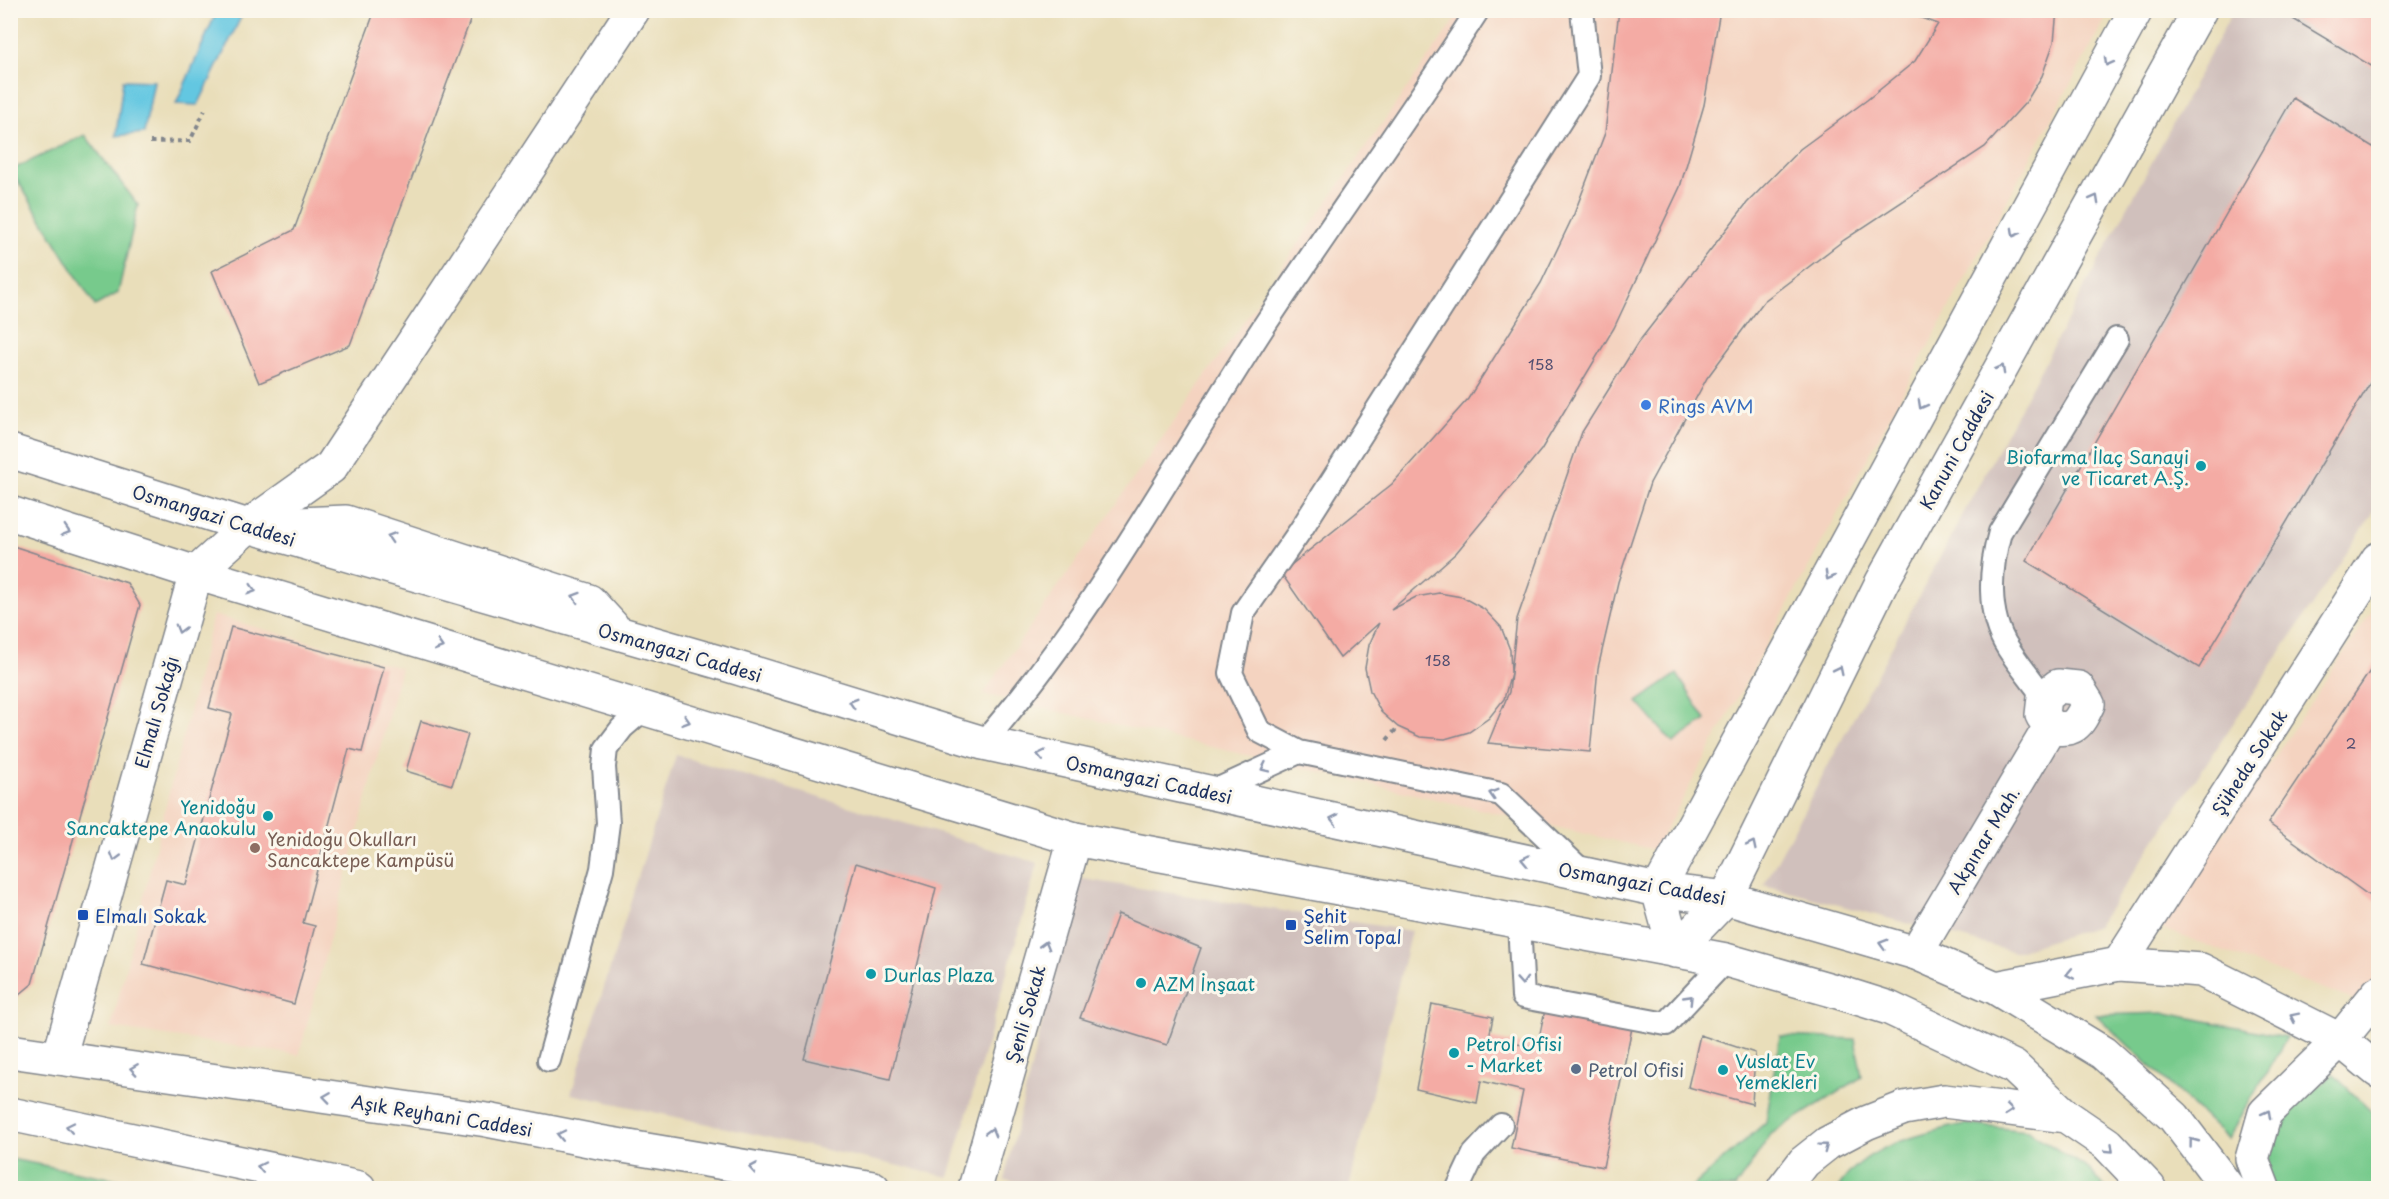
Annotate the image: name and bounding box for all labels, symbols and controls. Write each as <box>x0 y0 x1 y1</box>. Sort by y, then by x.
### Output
one-way arrow <box>2104 56 2115 66</box>
one-way arrow <box>2088 195 2099 205</box>
one-way arrow <box>2011 227 2022 237</box>
house number: 158 <box>1528 352 1554 375</box>
one-way arrow <box>1993 365 2005 375</box>
street label: Kanuni Caddesi <box>1912 386 2000 514</box>
place label: Rings AVM <box>1658 392 1754 419</box>
marker: Rings AVM <box>1639 398 1653 412</box>
one-way arrow <box>1918 398 1929 409</box>
place label: Biofarma İlaç Sanayi ve Ticaret A.Ş. <box>2005 443 2189 491</box>
marker: Biofarma İlaç Sanayi ve Ticaret A.Ş. <box>2194 459 2208 473</box>
street label: Osmangazi Caddesi <box>129 477 299 553</box>
one-way arrow <box>60 524 71 536</box>
one-way arrow <box>386 531 397 544</box>
one-way arrow <box>1825 570 1836 580</box>
one-way arrow <box>246 583 257 595</box>
one-way arrow <box>571 592 582 604</box>
street label: Osmangazi Caddesi <box>595 616 765 688</box>
one-way arrow <box>175 623 187 634</box>
one-way arrow <box>433 639 444 651</box>
house number: 158 <box>1425 648 1451 671</box>
street label: Elmalı Sokağı <box>127 653 185 771</box>
one-way arrow <box>1831 666 1843 677</box>
one-way arrow <box>848 698 859 710</box>
street label: Şüheda Sokak <box>2205 704 2293 820</box>
one-way arrow <box>680 714 690 726</box>
house number: 2 <box>2346 731 2356 754</box>
street label: Osmangazi Caddesi <box>1063 748 1235 810</box>
one-way arrow <box>1036 750 1046 763</box>
one-way arrow <box>1260 760 1271 772</box>
street label: Akpınar Mah. <box>1940 781 2026 899</box>
one-way arrow <box>1489 789 1499 801</box>
place label: Yenidoğu Sancaktepe Anaokulu <box>66 793 256 841</box>
marker: Yenidoğu Sancaktepe Anaokulu <box>261 809 275 823</box>
one-way arrow <box>1329 813 1339 826</box>
place label: Yenidoğu Okulları Sancaktepe Kampüsü <box>267 825 454 873</box>
marker: Yenidoğu Okulları Sancaktepe Kampüsü <box>248 841 262 855</box>
one-way arrow <box>1745 841 1756 851</box>
one-way arrow <box>110 851 122 862</box>
one-way arrow <box>1520 855 1530 868</box>
street label: Osmangazi Caddesi <box>1556 855 1728 911</box>
place label: Elmalı Sokak <box>95 902 207 929</box>
place label: Şehit Selim Topal <box>1303 902 1402 950</box>
marker: Elmalı Sokak <box>76 908 90 922</box>
marker: Şehit Selim Topal <box>1284 918 1298 932</box>
one-way arrow <box>1878 938 1888 951</box>
one-way arrow <box>1038 940 1050 951</box>
place label: Durlas Plaza <box>883 961 995 988</box>
street label: Şenli Sokak <box>998 962 1052 1066</box>
marker: Durlas Plaza <box>864 967 878 981</box>
one-way arrow <box>2065 967 2075 980</box>
place label: AZM İnşaat <box>1153 970 1255 997</box>
marker: AZM İnşaat <box>1134 976 1148 990</box>
one-way arrow <box>1516 976 1529 985</box>
one-way arrow <box>1682 996 1693 1006</box>
one-way arrow <box>2290 1013 2301 1024</box>
place label: Petrol Ofisi - Market <box>1466 1030 1562 1078</box>
marker: Petrol Ofisi - Market <box>1447 1046 1461 1060</box>
place label: Vuslat Ev Yemekleri <box>1735 1047 1818 1095</box>
place label: Petrol Ofisi <box>1588 1056 1684 1083</box>
marker: Petrol Ofisi <box>1569 1062 1583 1076</box>
one-way arrow <box>129 1063 139 1075</box>
marker: Vuslat Ev Yemekleri <box>1716 1063 1730 1077</box>
street label: Aşık Reyhani Caddesi <box>350 1087 534 1143</box>
one-way arrow <box>322 1091 332 1103</box>
one-way arrow <box>2004 1103 2013 1116</box>
one-way arrow <box>2260 1110 2271 1120</box>
one-way arrow <box>65 1121 75 1134</box>
one-way arrow <box>984 1127 997 1137</box>
one-way arrow <box>556 1129 566 1142</box>
one-way arrow <box>2189 1137 2200 1148</box>
one-way arrow <box>2104 1142 2114 1153</box>
one-way arrow <box>1817 1143 1828 1154</box>
one-way arrow <box>256 1162 266 1175</box>
one-way arrow <box>748 1163 757 1175</box>

